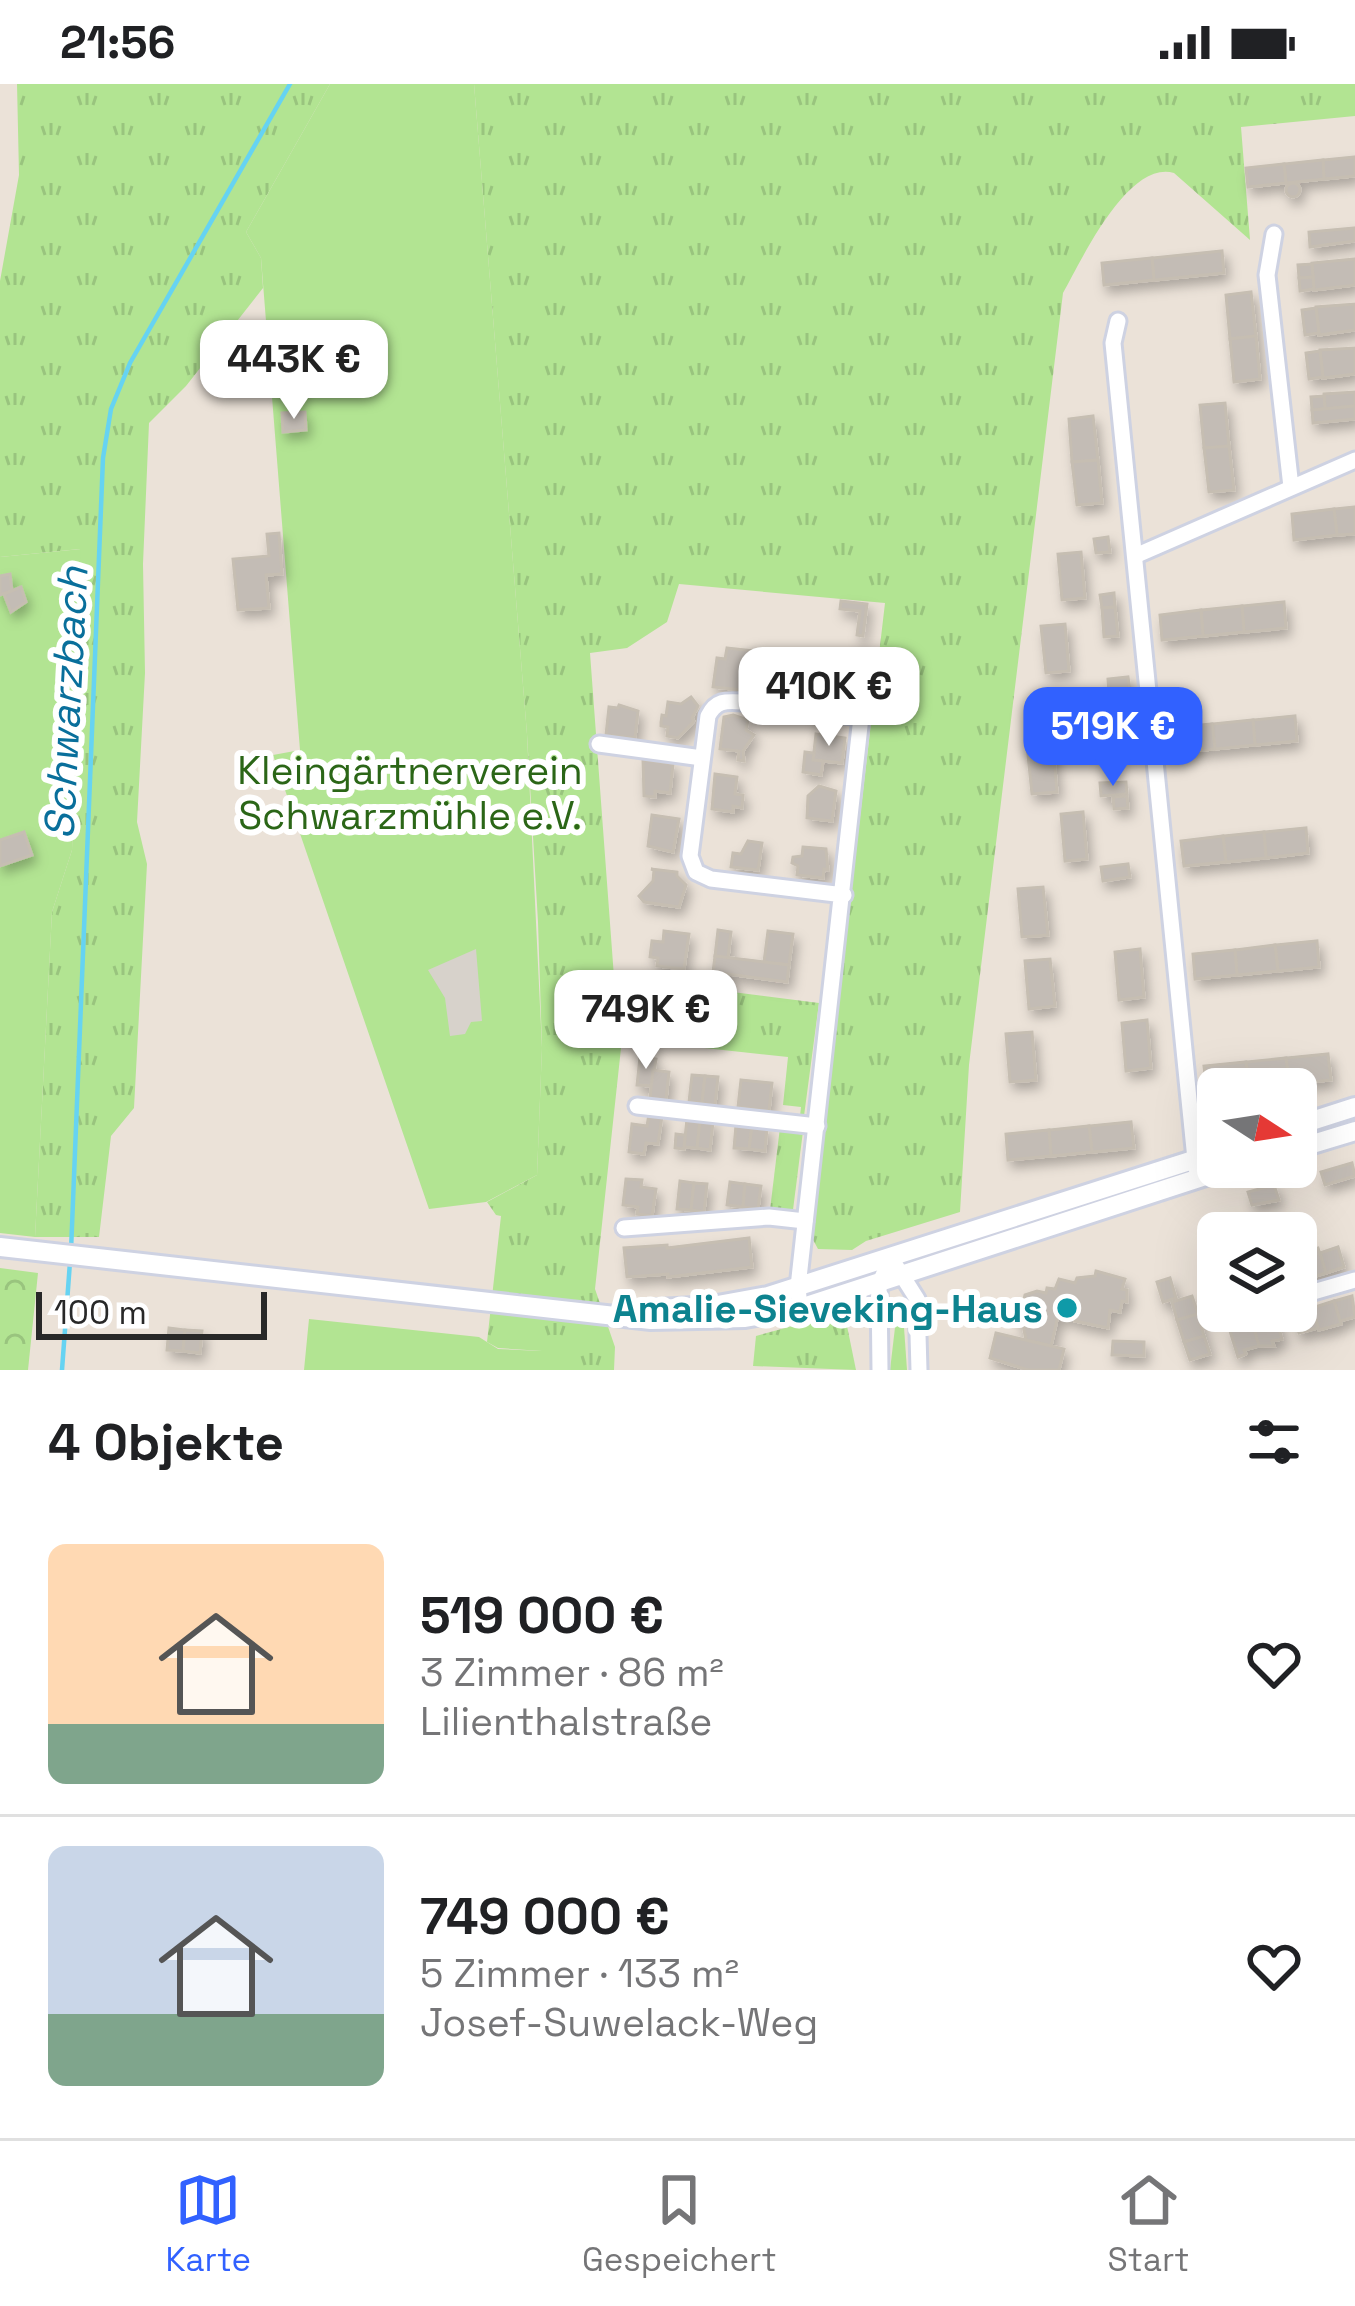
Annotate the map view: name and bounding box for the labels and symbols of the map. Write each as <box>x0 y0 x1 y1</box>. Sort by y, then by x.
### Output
pin: 443K € <box>196 320 392 422</box>
water label: Schwarzbach <box>32 564 100 841</box>
pin: 410K € <box>731 647 927 749</box>
pin: 519K € <box>1015 687 1211 789</box>
park label: Kleingärtnerverein Schwarzmühle e.V. <box>237 746 583 840</box>
pin: 749K € <box>548 970 744 1072</box>
north arrow <box>1197 1068 1317 1188</box>
place label: Amalie-Sieveking-Haus <box>613 1284 1043 1333</box>
scale bar <box>36 1286 267 1339</box>
marker: Amalie-Sieveking-Haus <box>1054 1295 1080 1321</box>

